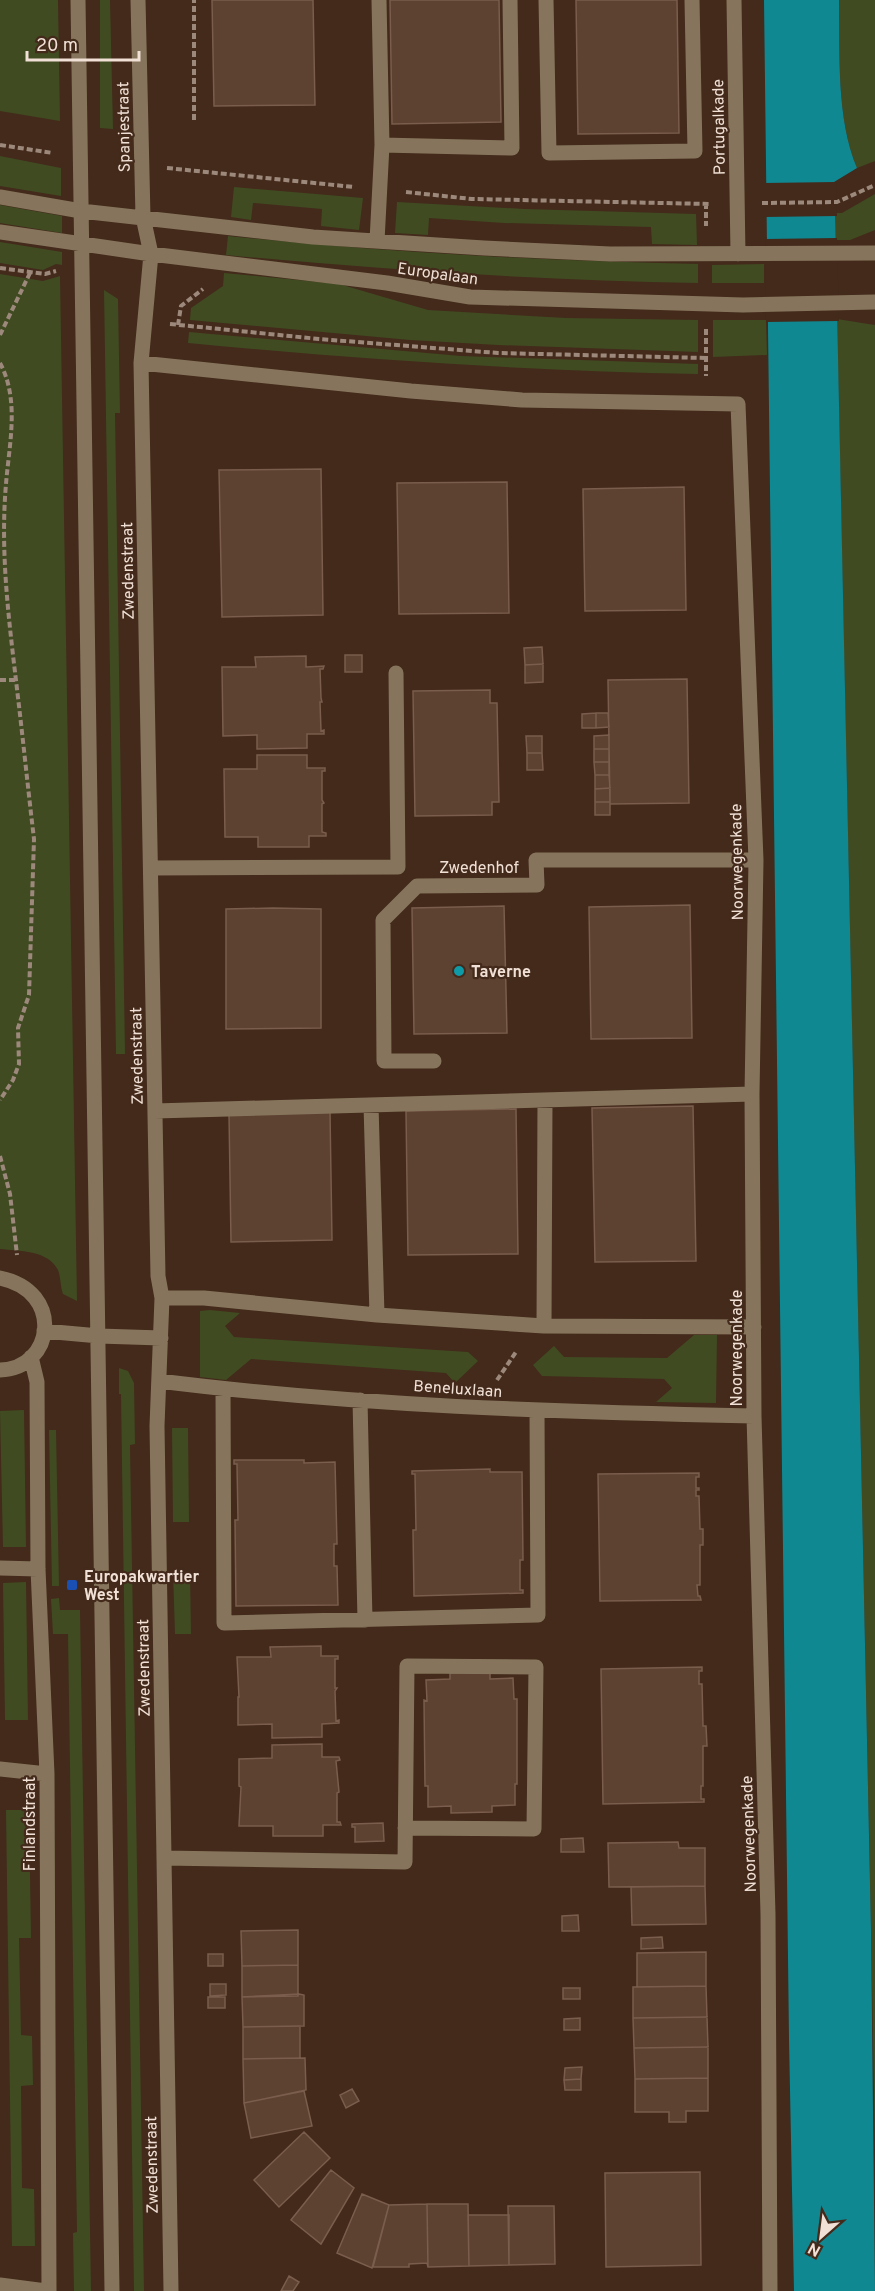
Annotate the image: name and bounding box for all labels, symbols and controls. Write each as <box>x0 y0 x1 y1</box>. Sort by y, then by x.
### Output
scale bar <box>27 24 140 62</box>
text: 20 m <box>36 35 78 58</box>
street label: Portugalkade <box>709 79 731 175</box>
street label: Spanjestraat <box>114 81 136 173</box>
street label: Europalaan <box>396 259 479 291</box>
street label: Zwedenstraat <box>118 522 140 620</box>
street label: Noorwegenkade <box>727 803 749 921</box>
street label: Zwedenhof <box>439 859 520 879</box>
place label: Taverne <box>471 963 531 983</box>
marker: Taverne <box>452 964 466 978</box>
street label: Zwedenstraat <box>127 1007 149 1105</box>
street label: Noorwegenkade <box>728 1290 748 1406</box>
street label: Beneluxlaan <box>413 1377 503 1403</box>
place label: Europakwartier West <box>84 1568 199 1606</box>
marker: Europakwartier West <box>65 1578 79 1592</box>
street label: Zwedenstraat <box>134 1619 156 1717</box>
street label: Noorwegenkade <box>738 1775 762 1893</box>
street label: Finlandstraat <box>21 1777 41 1871</box>
street label: Zwedenstraat <box>142 2116 164 2214</box>
north arrow <box>791 2207 851 2267</box>
text: N <box>805 2237 825 2260</box>

